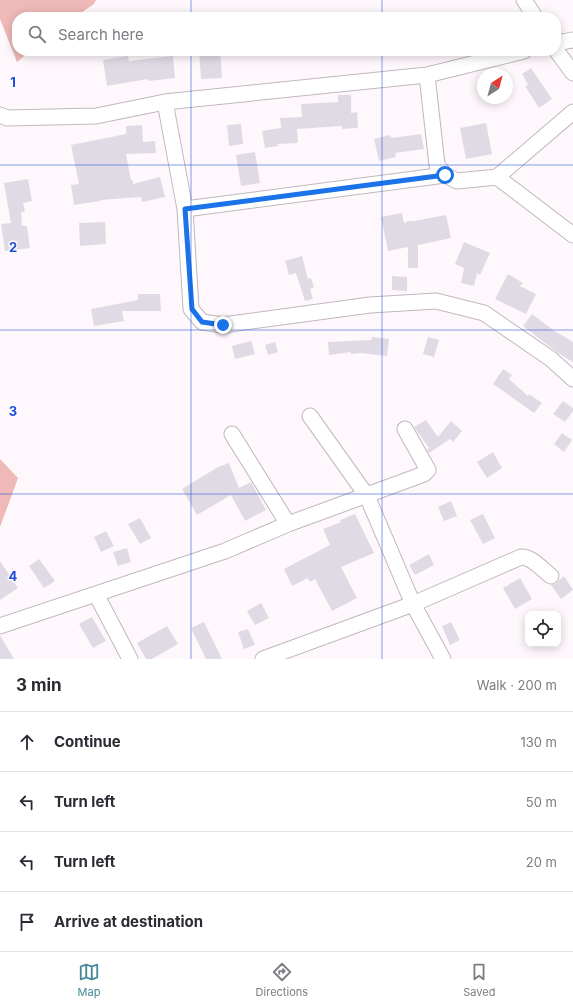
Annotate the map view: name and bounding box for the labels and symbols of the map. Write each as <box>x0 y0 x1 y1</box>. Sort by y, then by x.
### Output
north arrow <box>477 68 513 104</box>
text: 1 <box>10 74 16 90</box>
route start <box>436 166 454 184</box>
text: 2 <box>9 239 17 255</box>
route end <box>214 316 232 334</box>
text: 3 <box>9 403 17 419</box>
text: 4 <box>9 568 18 584</box>

